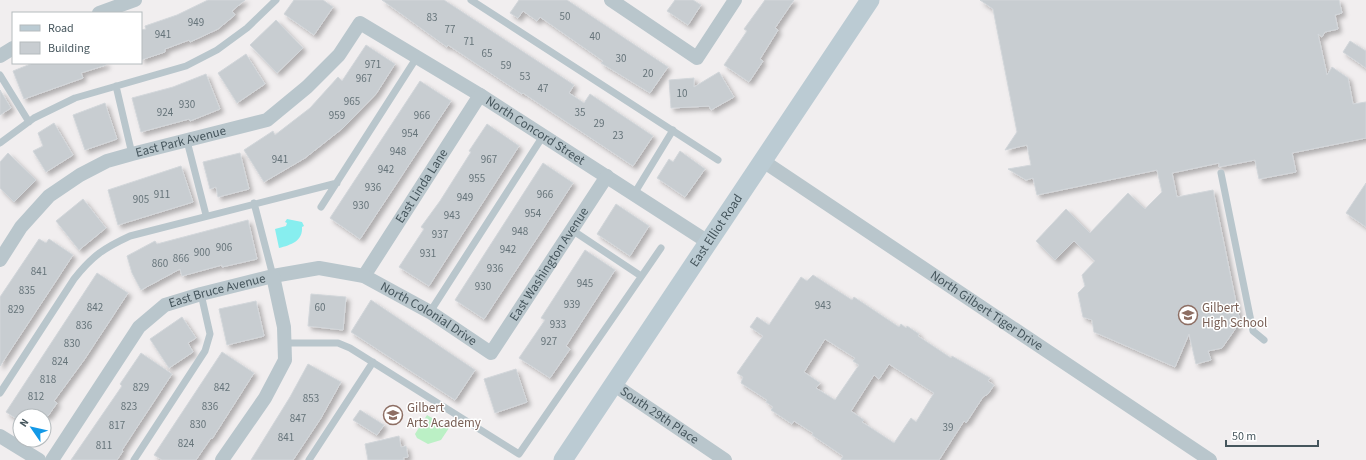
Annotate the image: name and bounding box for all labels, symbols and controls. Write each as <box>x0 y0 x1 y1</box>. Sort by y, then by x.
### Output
house number: 50 <box>560 9 570 24</box>
house number: 83 <box>427 10 437 25</box>
legend <box>12 12 142 64</box>
house number: 949 <box>188 15 204 30</box>
text: Road <box>48 20 74 37</box>
house number: 77 <box>445 22 455 37</box>
house number: 941 <box>155 27 171 42</box>
house number: 40 <box>590 29 600 44</box>
house number: 71 <box>464 34 474 49</box>
text: Building <box>48 40 90 57</box>
house number: 65 <box>482 46 492 61</box>
house number: 30 <box>616 51 626 66</box>
house number: 971 <box>365 57 381 72</box>
house number: 59 <box>501 58 511 73</box>
house number: 20 <box>643 66 653 81</box>
house number: 53 <box>520 69 530 84</box>
house number: 967 <box>356 71 372 86</box>
house number: 47 <box>538 81 548 96</box>
house number: 10 <box>677 86 687 101</box>
street label: North Concord Street <box>482 92 589 170</box>
house number: 965 <box>344 94 360 109</box>
house number: 930 <box>179 97 195 112</box>
house number: 924 <box>157 105 174 120</box>
house number: 35 <box>575 105 585 120</box>
house number: 959 <box>329 108 345 123</box>
house number: 966 <box>414 108 431 123</box>
house number: 29 <box>594 116 604 131</box>
street label: East Park Avenue <box>134 122 228 162</box>
house number: 954 <box>402 126 419 141</box>
house number: 23 <box>613 128 623 143</box>
house number: 948 <box>390 144 407 159</box>
street label: East Linda Lane <box>391 145 452 227</box>
house number: 941 <box>272 152 288 167</box>
house number: 967 <box>481 152 497 167</box>
house number: 942 <box>378 162 394 177</box>
house number: 955 <box>469 171 485 186</box>
house number: 936 <box>365 180 382 195</box>
house number: 911 <box>154 187 170 202</box>
house number: 966 <box>537 187 554 202</box>
house number: 949 <box>457 190 473 205</box>
street label: East Elliot Road <box>685 190 747 270</box>
house number: 905 <box>133 192 149 207</box>
house number: 930 <box>353 198 369 213</box>
street label: East Washington Avenue <box>505 204 593 325</box>
house number: 954 <box>525 206 542 221</box>
house number: 943 <box>444 208 460 223</box>
house number: 948 <box>512 224 529 239</box>
house number: 937 <box>432 227 448 242</box>
house number: 906 <box>216 240 233 255</box>
house number: 942 <box>500 242 516 257</box>
house number: 900 <box>194 245 210 260</box>
house number: 931 <box>420 246 436 261</box>
house number: 866 <box>173 251 190 266</box>
house number: 860 <box>152 256 168 271</box>
house number: 936 <box>487 261 504 276</box>
house number: 841 <box>31 264 47 279</box>
street label: North Gilbert Tiger Drive <box>927 266 1047 355</box>
street label: East Bruce Avenue <box>166 269 267 312</box>
house number: 945 <box>577 276 593 291</box>
street label: North Colonial Drive <box>377 278 480 350</box>
house number: 930 <box>475 279 491 294</box>
house number: 835 <box>19 283 35 298</box>
house number: 939 <box>564 297 580 312</box>
house number: 943 <box>815 298 831 313</box>
place label: Gilbert High School <box>1202 299 1267 332</box>
house number: 842 <box>87 300 103 315</box>
house number: 60 <box>315 300 325 315</box>
house number: 829 <box>8 302 24 317</box>
school or university icon: Gilbert High School <box>1177 304 1199 326</box>
house number: 933 <box>550 317 566 332</box>
house number: 836 <box>76 318 93 333</box>
house number: 927 <box>541 334 557 349</box>
house number: 830 <box>64 336 80 351</box>
house number: 824 <box>52 354 69 369</box>
house number: 818 <box>40 372 57 387</box>
house number: 829 <box>133 380 149 395</box>
house number: 842 <box>214 380 230 395</box>
street label: South 29th Place <box>616 382 702 449</box>
house number: 812 <box>28 389 44 404</box>
house number: 853 <box>303 391 319 406</box>
house number: 823 <box>121 399 137 414</box>
house number: 836 <box>202 399 219 414</box>
place label: Gilbert Arts Academy <box>407 399 481 432</box>
school or university icon: Gilbert Arts Academy <box>382 404 404 426</box>
north arrow <box>12 408 52 448</box>
house number: 847 <box>290 411 306 426</box>
text: N <box>16 415 32 430</box>
house number: 830 <box>190 417 206 432</box>
house number: 817 <box>109 418 125 433</box>
house number: 39 <box>943 420 953 435</box>
scale bar <box>1226 422 1318 448</box>
text: 50 m <box>1232 428 1256 445</box>
house number: 841 <box>278 430 294 445</box>
house number: 824 <box>178 436 195 451</box>
house number: 811 <box>96 438 112 453</box>

